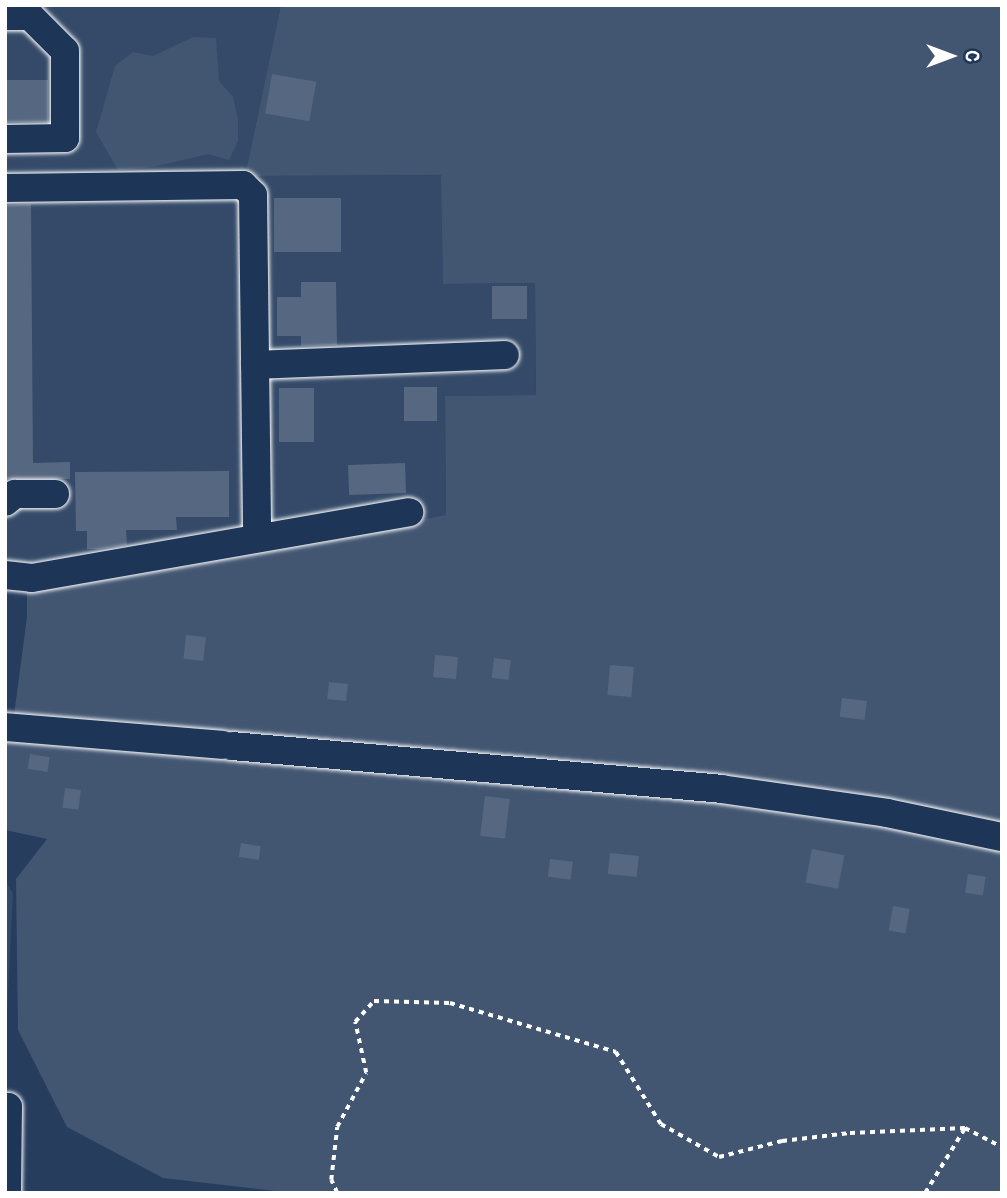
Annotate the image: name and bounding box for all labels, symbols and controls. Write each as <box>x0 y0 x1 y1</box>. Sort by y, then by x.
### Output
north arrow <box>916 21 986 91</box>
text: С <box>960 50 984 62</box>

